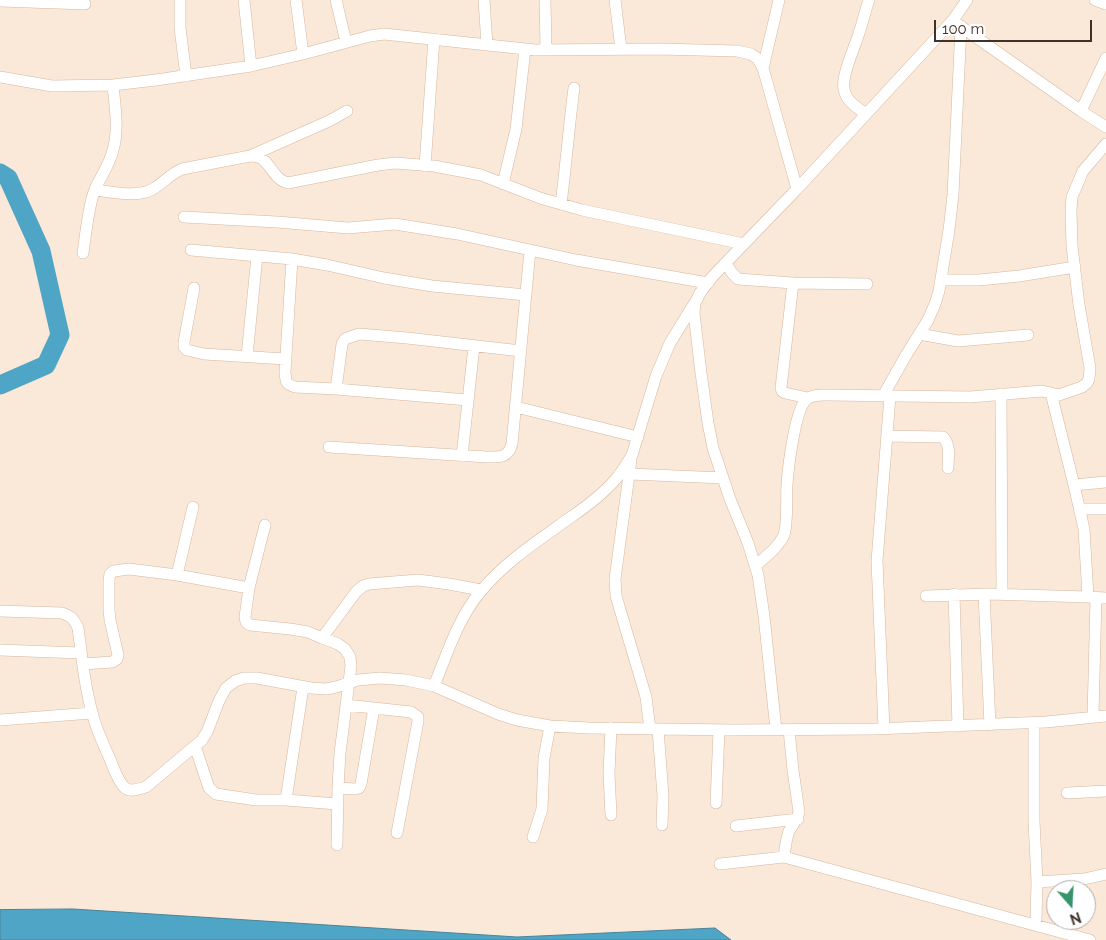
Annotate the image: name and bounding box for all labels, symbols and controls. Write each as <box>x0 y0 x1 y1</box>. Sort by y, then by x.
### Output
scale bar <box>936 10 1094 42</box>
text: 100 m <box>942 20 984 38</box>
north arrow <box>1046 880 1096 930</box>
text: N <box>1068 909 1083 928</box>

